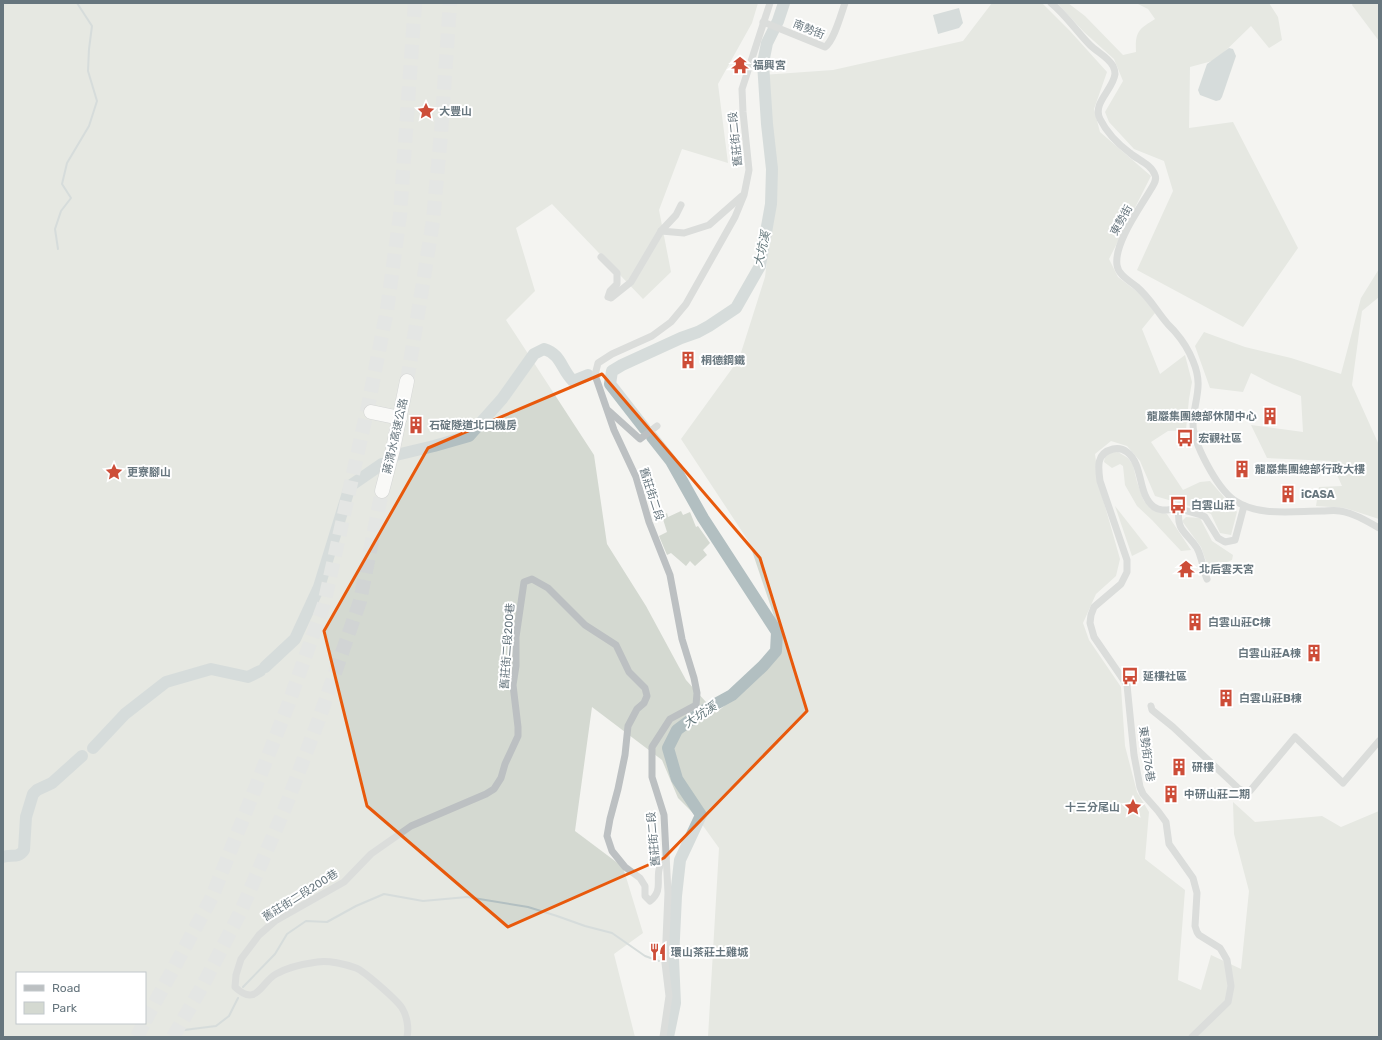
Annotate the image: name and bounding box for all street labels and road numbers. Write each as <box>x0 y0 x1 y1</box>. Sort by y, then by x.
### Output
street label: 南勢街 <box>791 17 827 42</box>
street label: 舊莊街二段 <box>726 111 745 167</box>
street label: 東勢街 <box>1108 203 1135 238</box>
street label: 蔣渭水高速公路 <box>380 397 410 475</box>
street label: 舊莊街二段 <box>637 466 666 522</box>
street label: 舊莊街二段200巷 <box>498 602 517 690</box>
street label: 東勢街76巷 <box>1136 725 1157 783</box>
street label: 舊莊街二段 <box>645 811 662 867</box>
street label: 舊莊街二段200巷 <box>260 867 340 924</box>

